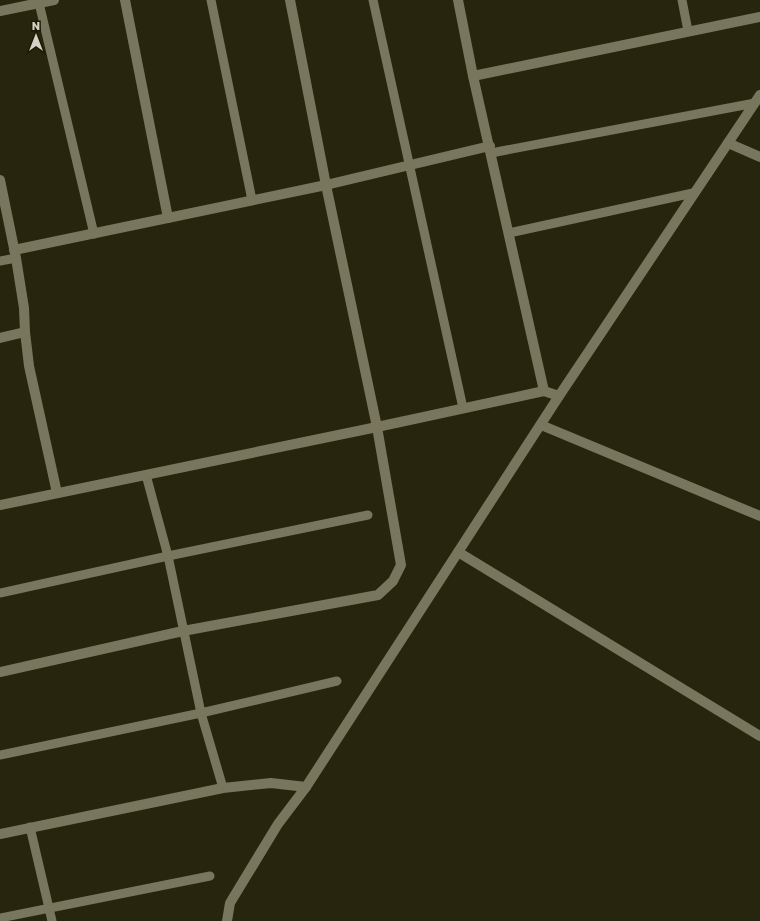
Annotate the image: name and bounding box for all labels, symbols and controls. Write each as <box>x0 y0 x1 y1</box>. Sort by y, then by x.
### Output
north arrow <box>16 16 56 56</box>
text: N <box>32 19 40 32</box>

